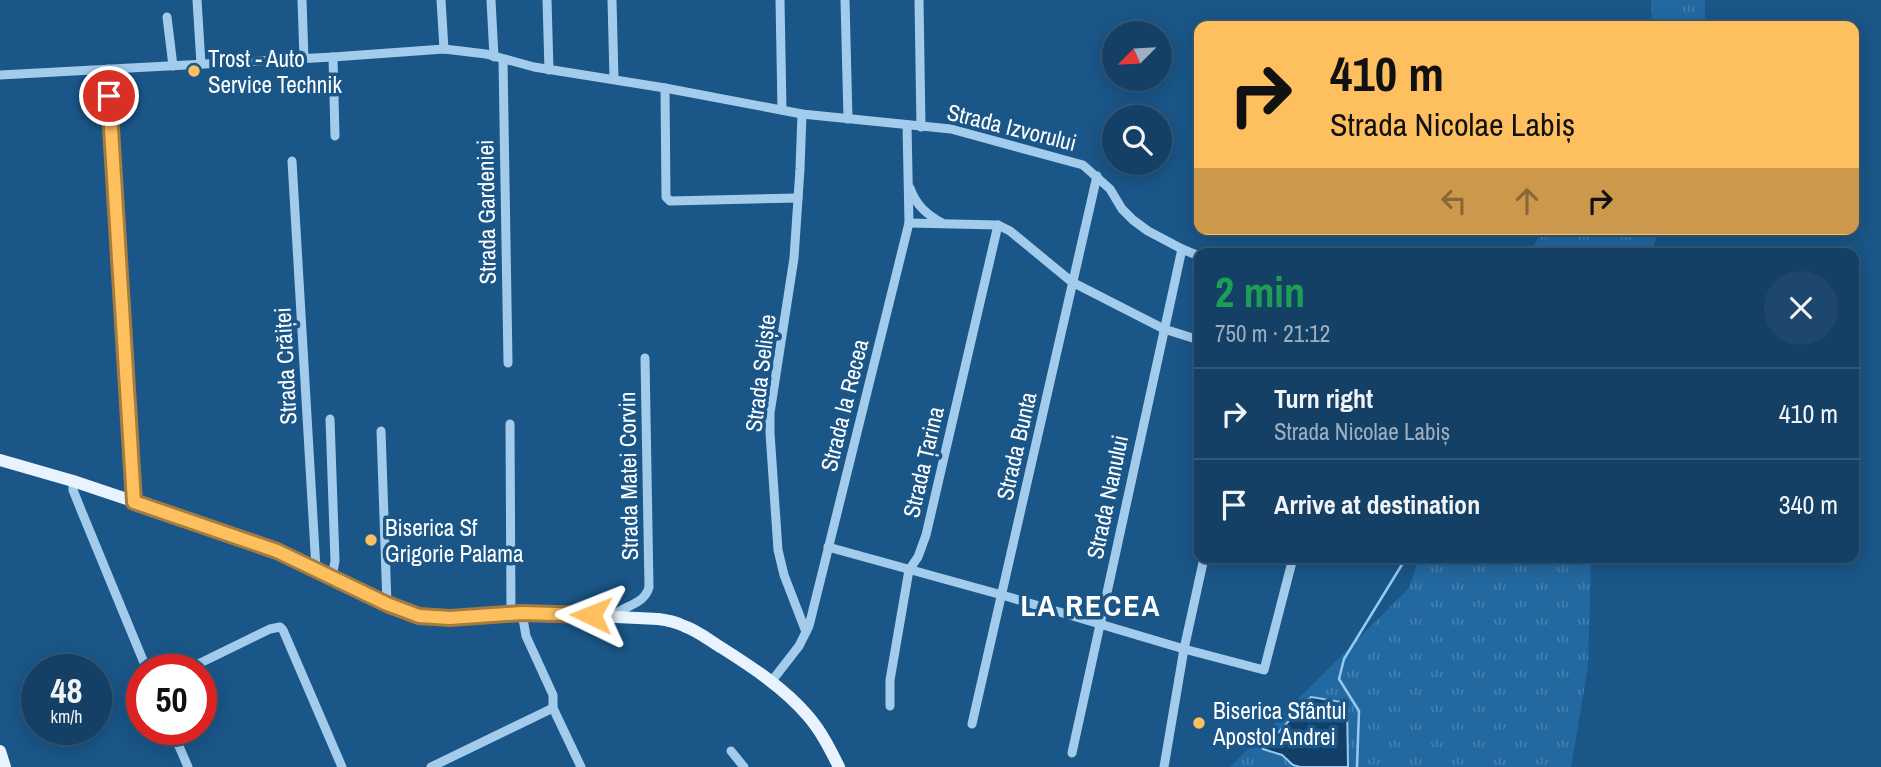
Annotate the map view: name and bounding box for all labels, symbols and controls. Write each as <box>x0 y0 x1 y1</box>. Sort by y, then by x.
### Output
north arrow <box>1102 21 1172 91</box>
map controls <box>1102 21 1172 175</box>
text: 410 m <box>1330 40 1444 106</box>
place label: Trost - Auto Service Technik <box>208 43 342 100</box>
icon: right <box>1215 49 1306 140</box>
marker: Trost - Auto Service Technik <box>186 63 202 79</box>
pin <box>79 66 139 126</box>
icon: arrive <box>90 77 128 115</box>
street label: Strada Izvorului <box>944 96 1080 158</box>
text: Strada Nicolae Labiș <box>1330 103 1575 146</box>
button: search <box>1102 105 1172 175</box>
street label: Strada Gardeniei <box>469 139 503 285</box>
icon: left <box>1435 182 1473 220</box>
icon: ahead <box>1508 182 1546 220</box>
icon: right <box>1581 182 1619 220</box>
text: 2 min <box>1215 264 1305 320</box>
button: close <box>1764 271 1838 345</box>
street label: Strada Crăiței <box>266 307 304 425</box>
street label: Strada Seliște <box>737 312 783 434</box>
text: 750 m · 21:12 <box>1215 318 1330 349</box>
street label: Strada la Recea <box>813 335 876 474</box>
text: Turn right <box>1274 381 1373 416</box>
street label: Strada Bunta <box>989 388 1044 503</box>
street label: Strada Matei Corvin <box>611 391 645 561</box>
icon: right <box>1215 395 1253 433</box>
text: 410 m <box>1779 396 1838 431</box>
street label: Strada Țarina <box>895 403 951 521</box>
text: Strada Nicolae Labiș <box>1274 416 1450 447</box>
street label: Strada Nanului <box>1079 432 1135 562</box>
icon: arrive <box>1215 486 1253 524</box>
text: Arrive at destination <box>1274 487 1480 522</box>
text: 340 m <box>1779 487 1838 522</box>
place label: Biserica Sf Grigorie Palama <box>385 512 524 569</box>
marker: Biserica Sf Grigorie Palama <box>363 532 379 548</box>
position arrow <box>554 578 628 652</box>
district label: LA RECEA <box>1021 585 1161 625</box>
speed limit sign: 50 <box>126 654 217 745</box>
text: 48 <box>51 667 82 714</box>
place label: Biserica Sfântul Apostol Andrei <box>1212 695 1346 752</box>
text: km/h <box>51 704 83 729</box>
marker: Biserica Sfântul Apostol Andrei <box>1191 715 1207 731</box>

